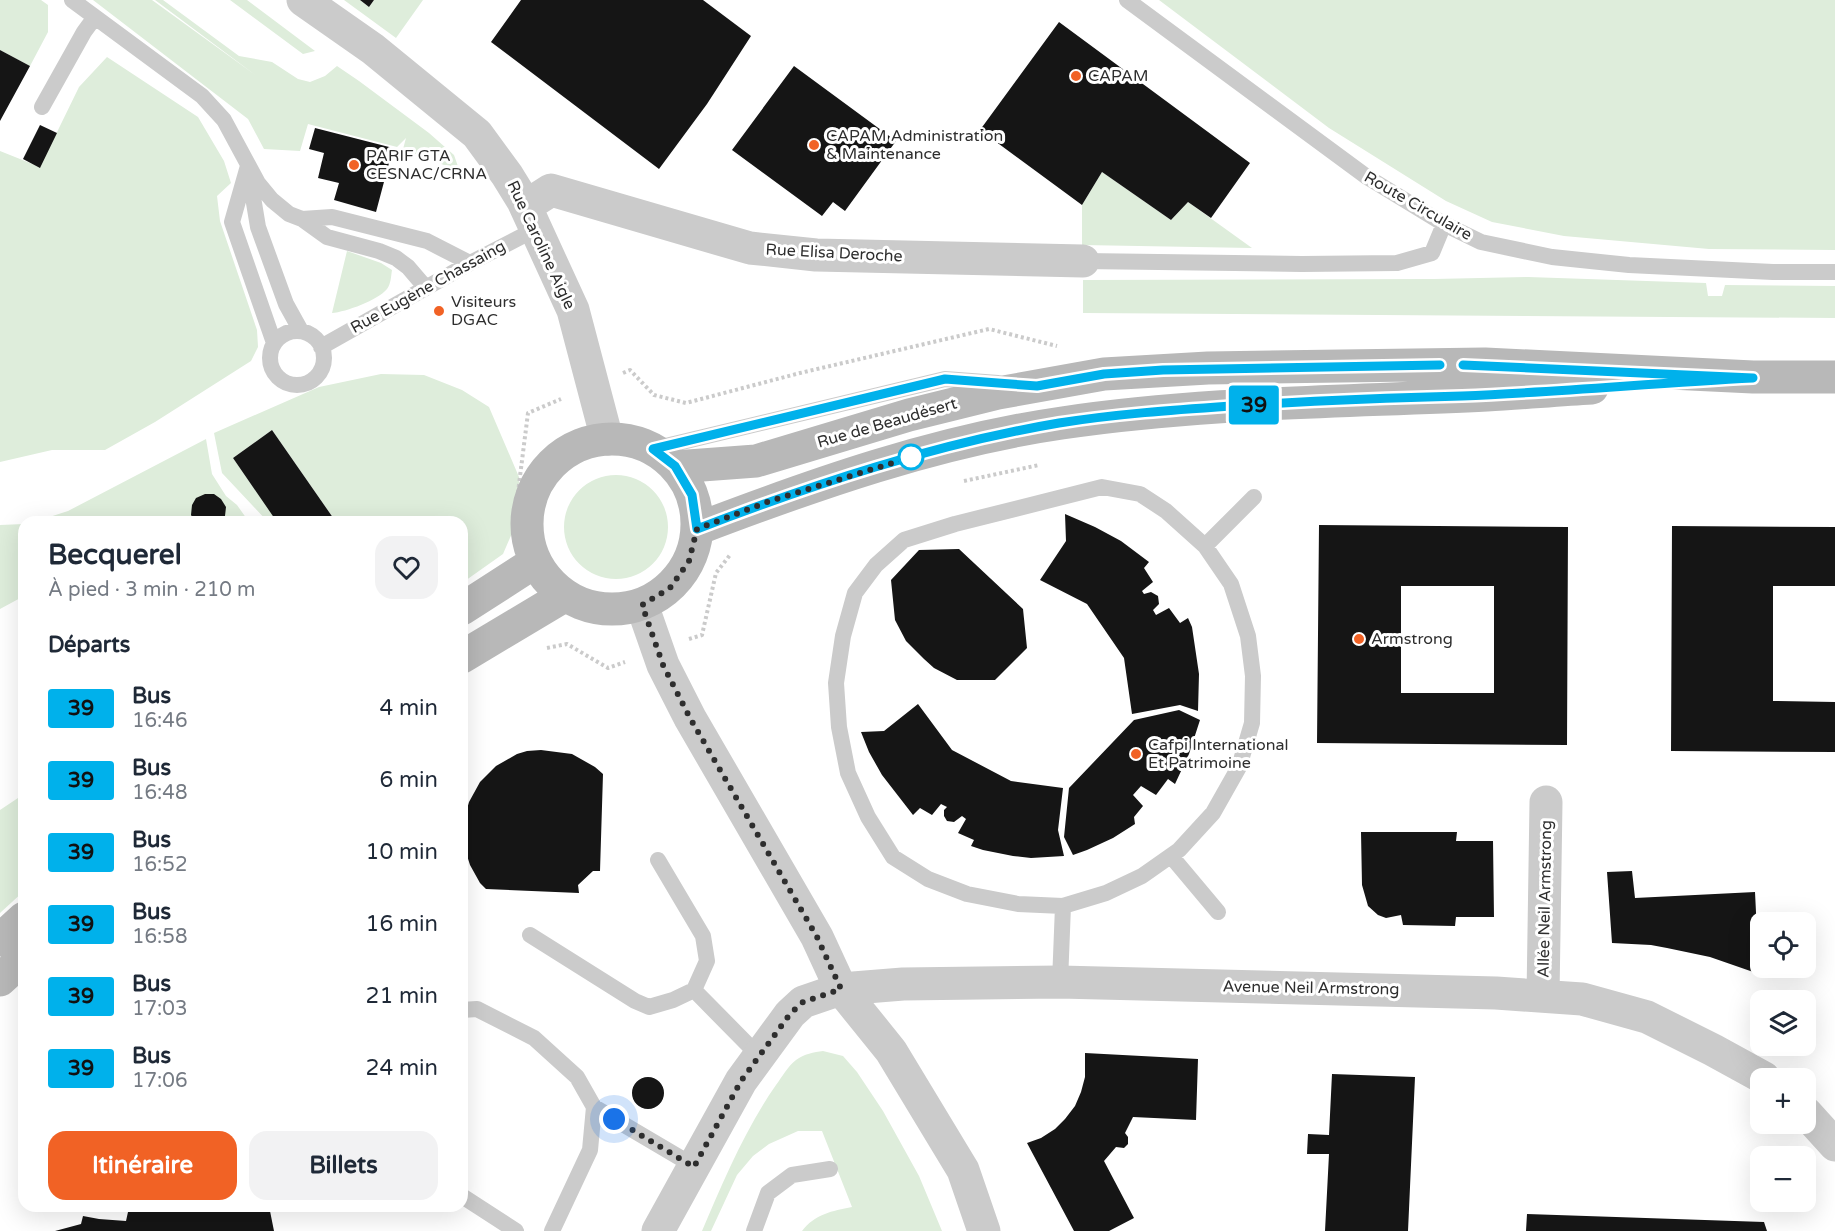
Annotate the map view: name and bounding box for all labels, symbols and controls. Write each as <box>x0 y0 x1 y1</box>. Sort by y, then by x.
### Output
place label: CAPAM <box>1088 66 1149 86</box>
marker: CAPAM <box>1069 69 1083 83</box>
place label: CAPAM Administration & Maintenance <box>826 126 1003 164</box>
marker: CAPAM Administration & Maintenance <box>807 138 821 152</box>
place label: PARIF GTA CESNAC/CRNA <box>366 146 487 184</box>
marker: PARIF GTA CESNAC/CRNA <box>347 158 361 172</box>
street label: Route Circulaire <box>1360 167 1476 245</box>
street label: Rue Caroline Aigle <box>502 177 580 313</box>
street label: Rue Eugène Chassaing <box>347 236 509 338</box>
street label: Rue Elisa Deroche <box>765 239 903 267</box>
place label: Visiteurs DGAC <box>451 292 516 330</box>
marker: Visiteurs DGAC <box>432 304 446 318</box>
line badge: 39 <box>1227 386 1281 424</box>
street label: Rue de Beaudésert <box>815 393 959 453</box>
text: 39 <box>1241 393 1267 418</box>
unlabelled marker <box>898 444 924 470</box>
button: heart <box>375 536 438 599</box>
text: Becquerel <box>48 538 182 572</box>
text: À pied · 3 min · 210 m <box>48 578 255 602</box>
place label: Armstrong <box>1371 629 1453 649</box>
text: Départs <box>48 632 130 658</box>
marker: Armstrong <box>1352 632 1366 646</box>
text: Bus <box>132 683 171 709</box>
text: 4 min <box>379 695 438 721</box>
text: 39 <box>68 696 94 721</box>
text: 16:46 <box>132 709 187 733</box>
place label: Cafpi International Et Patrimoine <box>1148 735 1288 773</box>
marker: Cafpi International Et Patrimoine <box>1129 747 1143 761</box>
text: Bus <box>132 755 171 781</box>
text: 6 min <box>379 767 438 793</box>
text: 39 <box>68 768 94 793</box>
text: 16:48 <box>132 781 187 805</box>
street label: Allée Neil Armstrong <box>1534 820 1556 978</box>
text: Bus <box>132 827 171 853</box>
text: 10 min <box>366 839 438 865</box>
text: 39 <box>68 840 94 865</box>
text: 16:52 <box>132 853 187 877</box>
text: Bus <box>132 899 171 925</box>
text: 16 min <box>366 911 438 937</box>
text: 39 <box>68 912 94 937</box>
map controls <box>1750 912 1816 1212</box>
button: locate <box>1750 912 1816 978</box>
text: 16:58 <box>132 925 187 949</box>
text: Bus <box>132 971 171 997</box>
street label: Avenue Neil Armstrong <box>1222 976 1400 1000</box>
text: 21 min <box>366 983 438 1009</box>
text: 39 <box>68 984 94 1009</box>
button: layers <box>1750 990 1816 1056</box>
text: 17:03 <box>132 997 187 1021</box>
text: Bus <box>132 1043 171 1069</box>
text: 24 min <box>366 1055 438 1081</box>
text: 39 <box>68 1056 94 1081</box>
button: + <box>1750 1068 1816 1134</box>
text: 17:06 <box>132 1069 187 1093</box>
your location <box>599 1104 629 1134</box>
button: Itinéraire <box>48 1131 237 1200</box>
button: Billets <box>249 1131 438 1200</box>
button: − <box>1750 1146 1816 1212</box>

